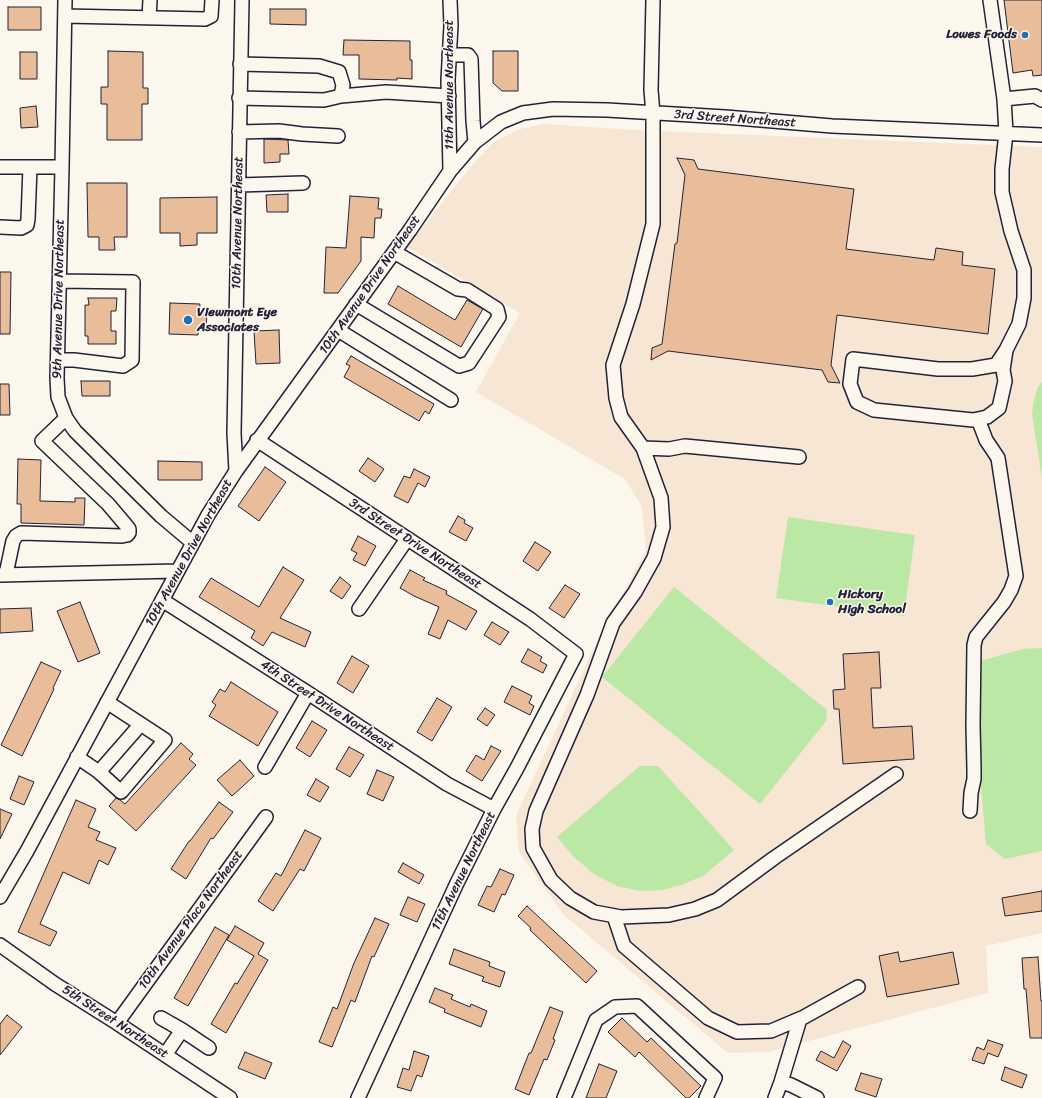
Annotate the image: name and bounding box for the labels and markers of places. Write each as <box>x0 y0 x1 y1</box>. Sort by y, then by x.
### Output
place label: Lowes Foods <box>946 27 1017 43</box>
marker: Lowes Foods <box>1020 30 1030 40</box>
place label: Viewmont Eye Associates <box>197 305 277 336</box>
marker: Viewmont Eye Associates <box>182 314 194 326</box>
place label: Hickory High School <box>838 587 906 618</box>
marker: Hickory High School <box>825 597 835 607</box>

